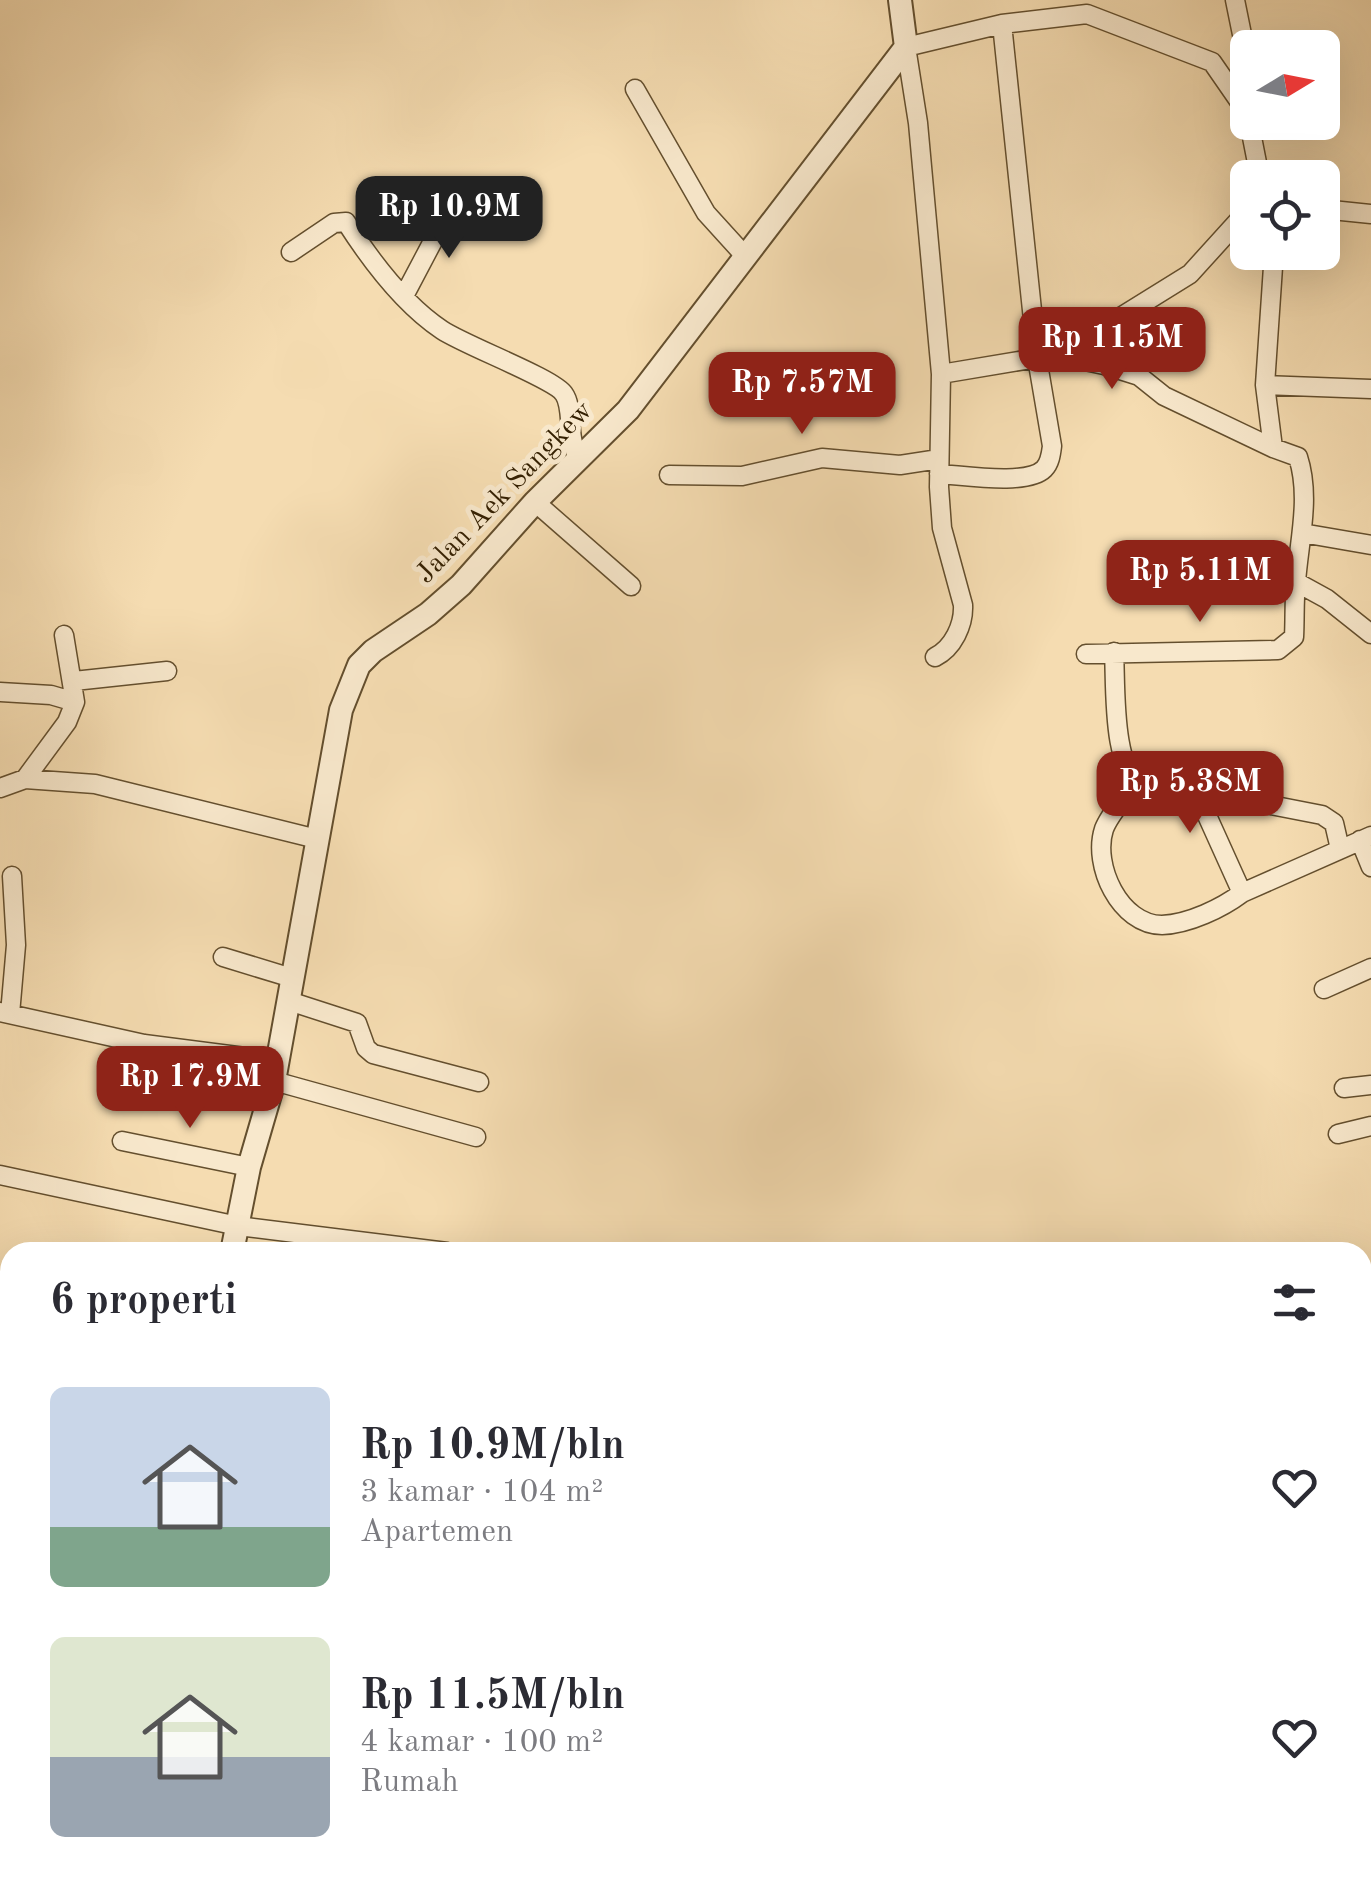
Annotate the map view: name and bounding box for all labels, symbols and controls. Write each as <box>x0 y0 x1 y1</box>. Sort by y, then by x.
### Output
north arrow <box>1230 30 1340 140</box>
map controls <box>1230 30 1340 270</box>
button: locate <box>1230 160 1340 270</box>
pin: Rp 10.9M <box>346 176 552 261</box>
text: Rp 10.9M <box>378 192 520 224</box>
pin: Rp 11.5M <box>1009 307 1215 392</box>
text: Rp 11.5M <box>1041 323 1183 355</box>
pin: Rp 7.57M <box>699 352 905 437</box>
text: Rp 7.57M <box>731 368 873 400</box>
street label: Jalan Aek Sangkew <box>411 397 599 589</box>
pin: Rp 5.11M <box>1097 540 1303 625</box>
text: Rp 5.11M <box>1129 556 1271 588</box>
pin: Rp 5.38M <box>1087 751 1293 836</box>
text: Rp 5.38M <box>1119 767 1261 799</box>
pin: Rp 17.9M <box>87 1046 293 1131</box>
text: Rp 17.9M <box>119 1062 261 1094</box>
icon: filters <box>1267 1275 1322 1330</box>
text: 6 properti <box>50 1281 237 1323</box>
text: Rp 10.9M/bln <box>360 1426 625 1468</box>
icon: home <box>130 1427 250 1547</box>
icon: heart <box>1267 1460 1322 1515</box>
text: 3 kamar · 104 m² <box>360 1477 603 1509</box>
text: Apartemen <box>360 1517 513 1549</box>
text: Rp 11.5M/bln <box>360 1676 625 1718</box>
icon: home <box>130 1677 250 1797</box>
icon: heart <box>1267 1710 1322 1765</box>
text: 4 kamar · 100 m² <box>360 1727 603 1759</box>
text: Rumah <box>360 1767 459 1799</box>

